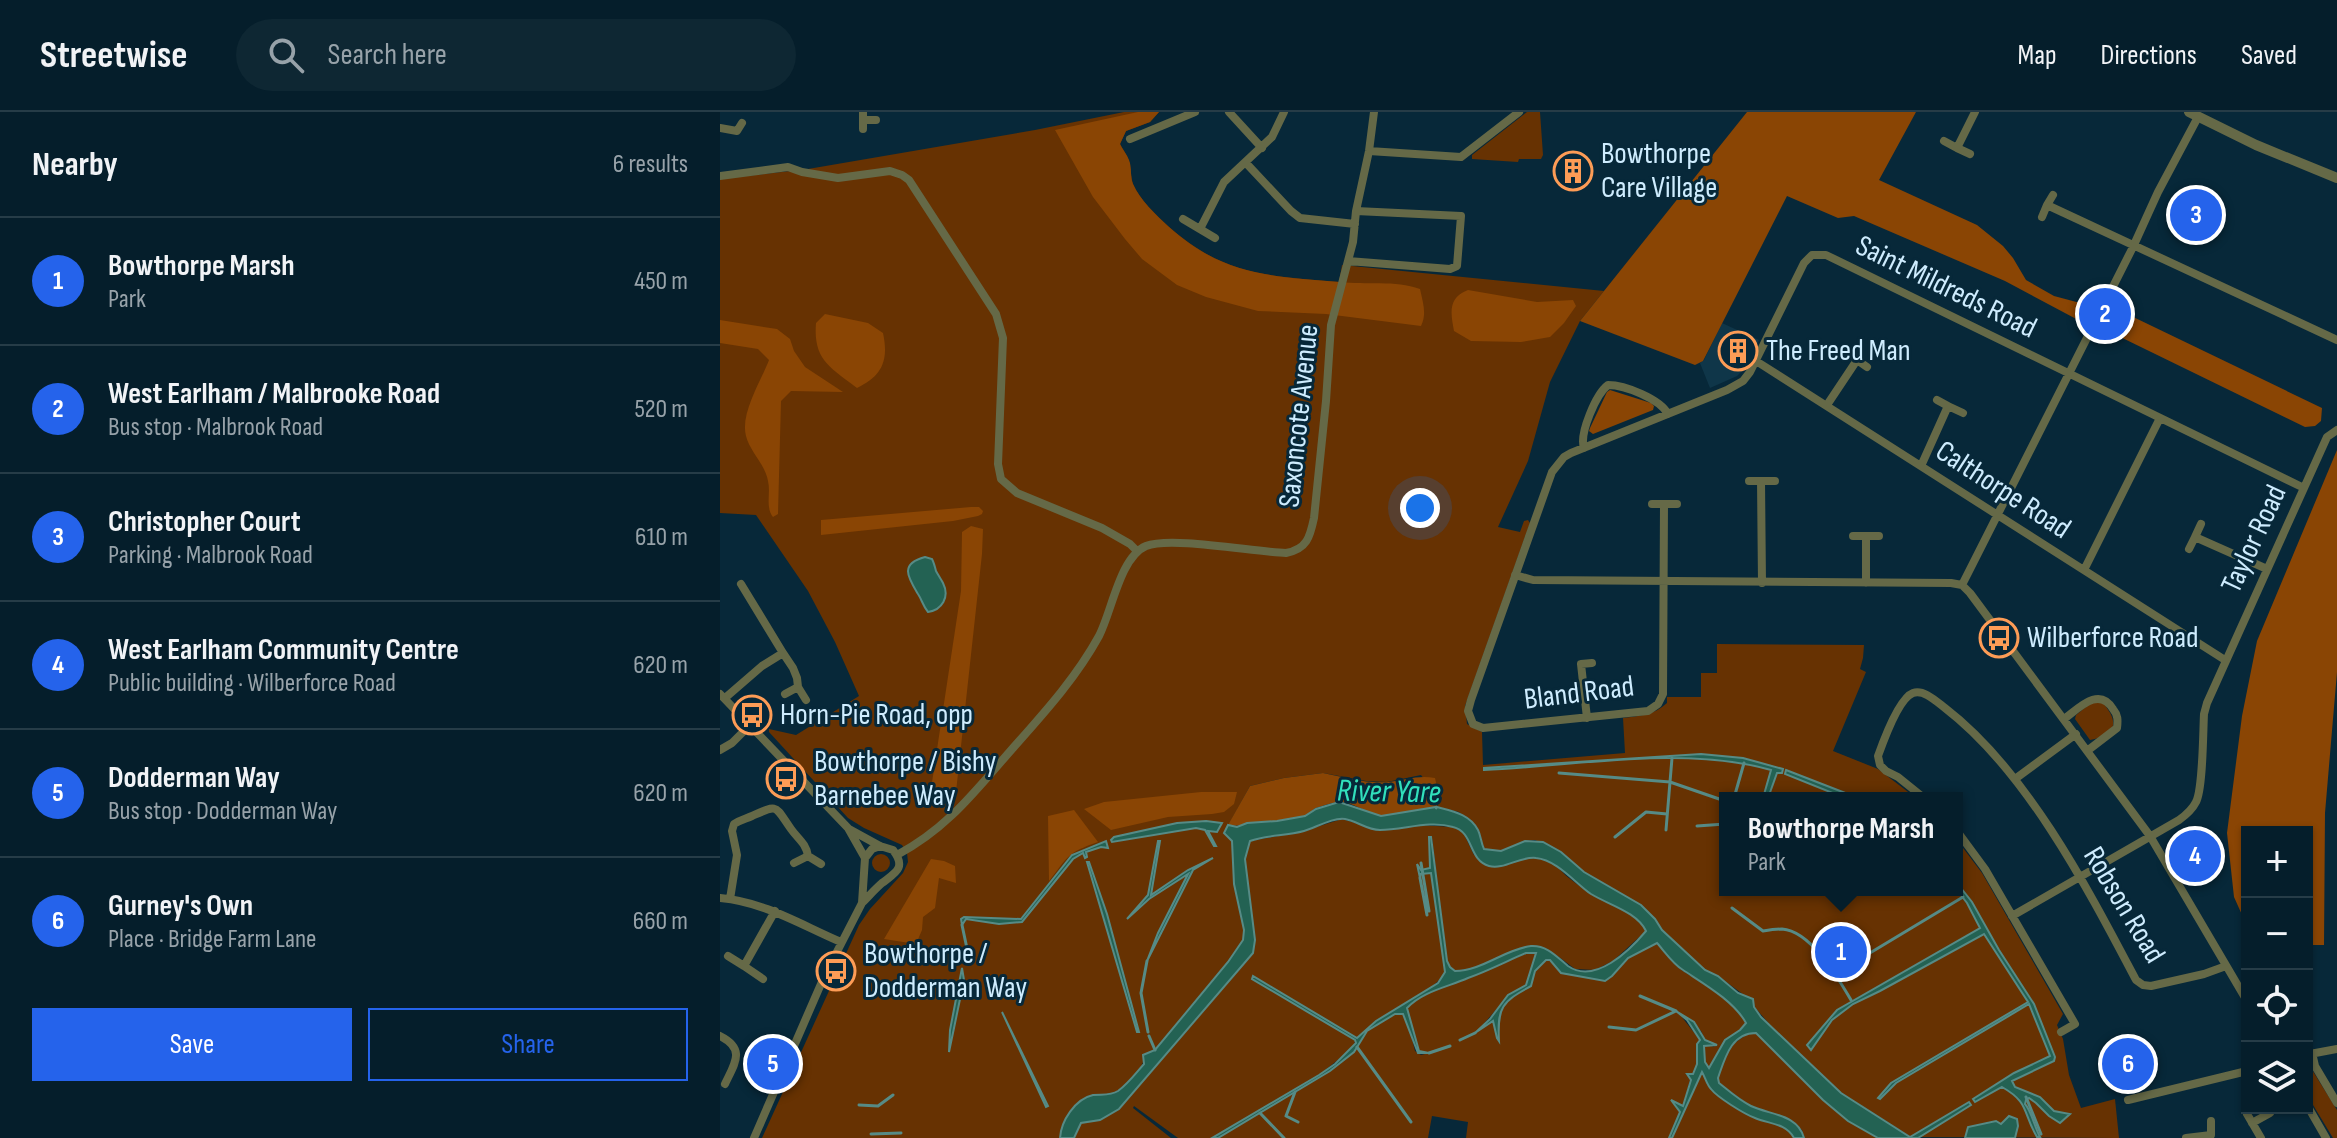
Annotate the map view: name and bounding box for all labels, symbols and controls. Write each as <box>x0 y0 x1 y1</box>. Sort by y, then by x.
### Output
search box <box>236 19 796 91</box>
text: Streetwise <box>40 33 188 78</box>
icon: search <box>264 33 308 77</box>
text: Search here <box>328 37 447 73</box>
text: Map <box>2018 39 2057 72</box>
text: Directions <box>2101 39 2197 72</box>
text: Saved <box>2241 39 2297 72</box>
place label: Bowthorpe Care Village <box>1601 136 1717 206</box>
text: Nearby <box>32 144 118 185</box>
text: 6 results <box>613 149 688 180</box>
building icon: Bowthorpe Care Village <box>1552 150 1594 192</box>
pin: 3 <box>2170 185 2222 245</box>
street label: Saint Mildreds Road <box>1850 228 2042 346</box>
text: Bowthorpe Marsh <box>108 248 295 284</box>
text: 1 <box>53 266 63 297</box>
text: 450 m <box>634 266 688 297</box>
text: Park <box>108 284 146 315</box>
pin: 2 <box>2079 284 2131 344</box>
street label: Saxoncote Avenue <box>1271 323 1327 509</box>
building icon: The Freed Man <box>1717 330 1759 372</box>
place label: The Freed Man <box>1766 333 1911 369</box>
text: West Earlham / Malbrooke Road <box>108 376 440 412</box>
text: 2 <box>52 394 64 425</box>
text: 520 m <box>634 394 688 425</box>
text: Bus stop · Malbrook Road <box>108 412 323 443</box>
street label: Calthorpe Road <box>1929 433 2077 547</box>
street label: Taylor Road <box>2213 479 2295 599</box>
your location <box>1400 488 1440 528</box>
text: Christopher Court <box>108 504 301 540</box>
text: 3 <box>52 522 64 553</box>
text: 610 m <box>635 522 688 553</box>
text: Parking · Malbrook Road <box>108 540 313 571</box>
bus stop icon: Wilberforce Road <box>1978 617 2020 659</box>
place label: Wilberforce Road <box>2027 620 2198 656</box>
text: West Earlham Community Centre <box>108 632 459 668</box>
text: 4 <box>52 650 64 681</box>
text: 620 m <box>633 650 688 681</box>
text: Public building · Wilberforce Road <box>108 668 396 699</box>
street label: Bland Road <box>1522 668 1636 718</box>
bus stop icon: Horn-Pie Road, opp <box>731 694 773 736</box>
place label: Horn-Pie Road, opp <box>780 697 973 733</box>
place label: Bowthorpe / Bishy Barnebee Way <box>814 744 997 814</box>
bus stop icon: Bowthorpe / Bishy Barnebee Way <box>765 758 807 800</box>
text: Dodderman Way <box>108 760 280 796</box>
water label: River Yare <box>1337 772 1441 812</box>
text: 5 <box>52 778 64 809</box>
text: 620 m <box>633 778 688 809</box>
popup <box>1719 792 1963 896</box>
text: Bus stop · Dodderman Way <box>108 796 337 827</box>
text: Bowthorpe Marsh <box>1748 811 1934 847</box>
pin: 4 <box>2169 826 2221 886</box>
map controls <box>2241 826 2313 1114</box>
button: + <box>2241 826 2313 898</box>
street label: Robson Road <box>2075 840 2173 970</box>
text: Park <box>1748 847 1786 878</box>
text: Gurney's Own <box>108 888 253 924</box>
button: − <box>2241 898 2313 970</box>
text: 6 <box>52 906 64 937</box>
text: 660 m <box>633 906 688 937</box>
pin: 1 <box>1815 922 1867 982</box>
text: Place · Bridge Farm Lane <box>108 924 316 955</box>
place label: Bowthorpe / Dodderman Way <box>864 936 1027 1006</box>
bus stop icon: Bowthorpe / Dodderman Way <box>815 950 857 992</box>
button: locate <box>2241 970 2313 1042</box>
button: Save <box>32 1008 352 1081</box>
button: Share <box>368 1008 688 1081</box>
pin: 5 <box>747 1034 799 1094</box>
pin: 6 <box>2102 1034 2154 1094</box>
button: layers <box>2241 1042 2313 1114</box>

